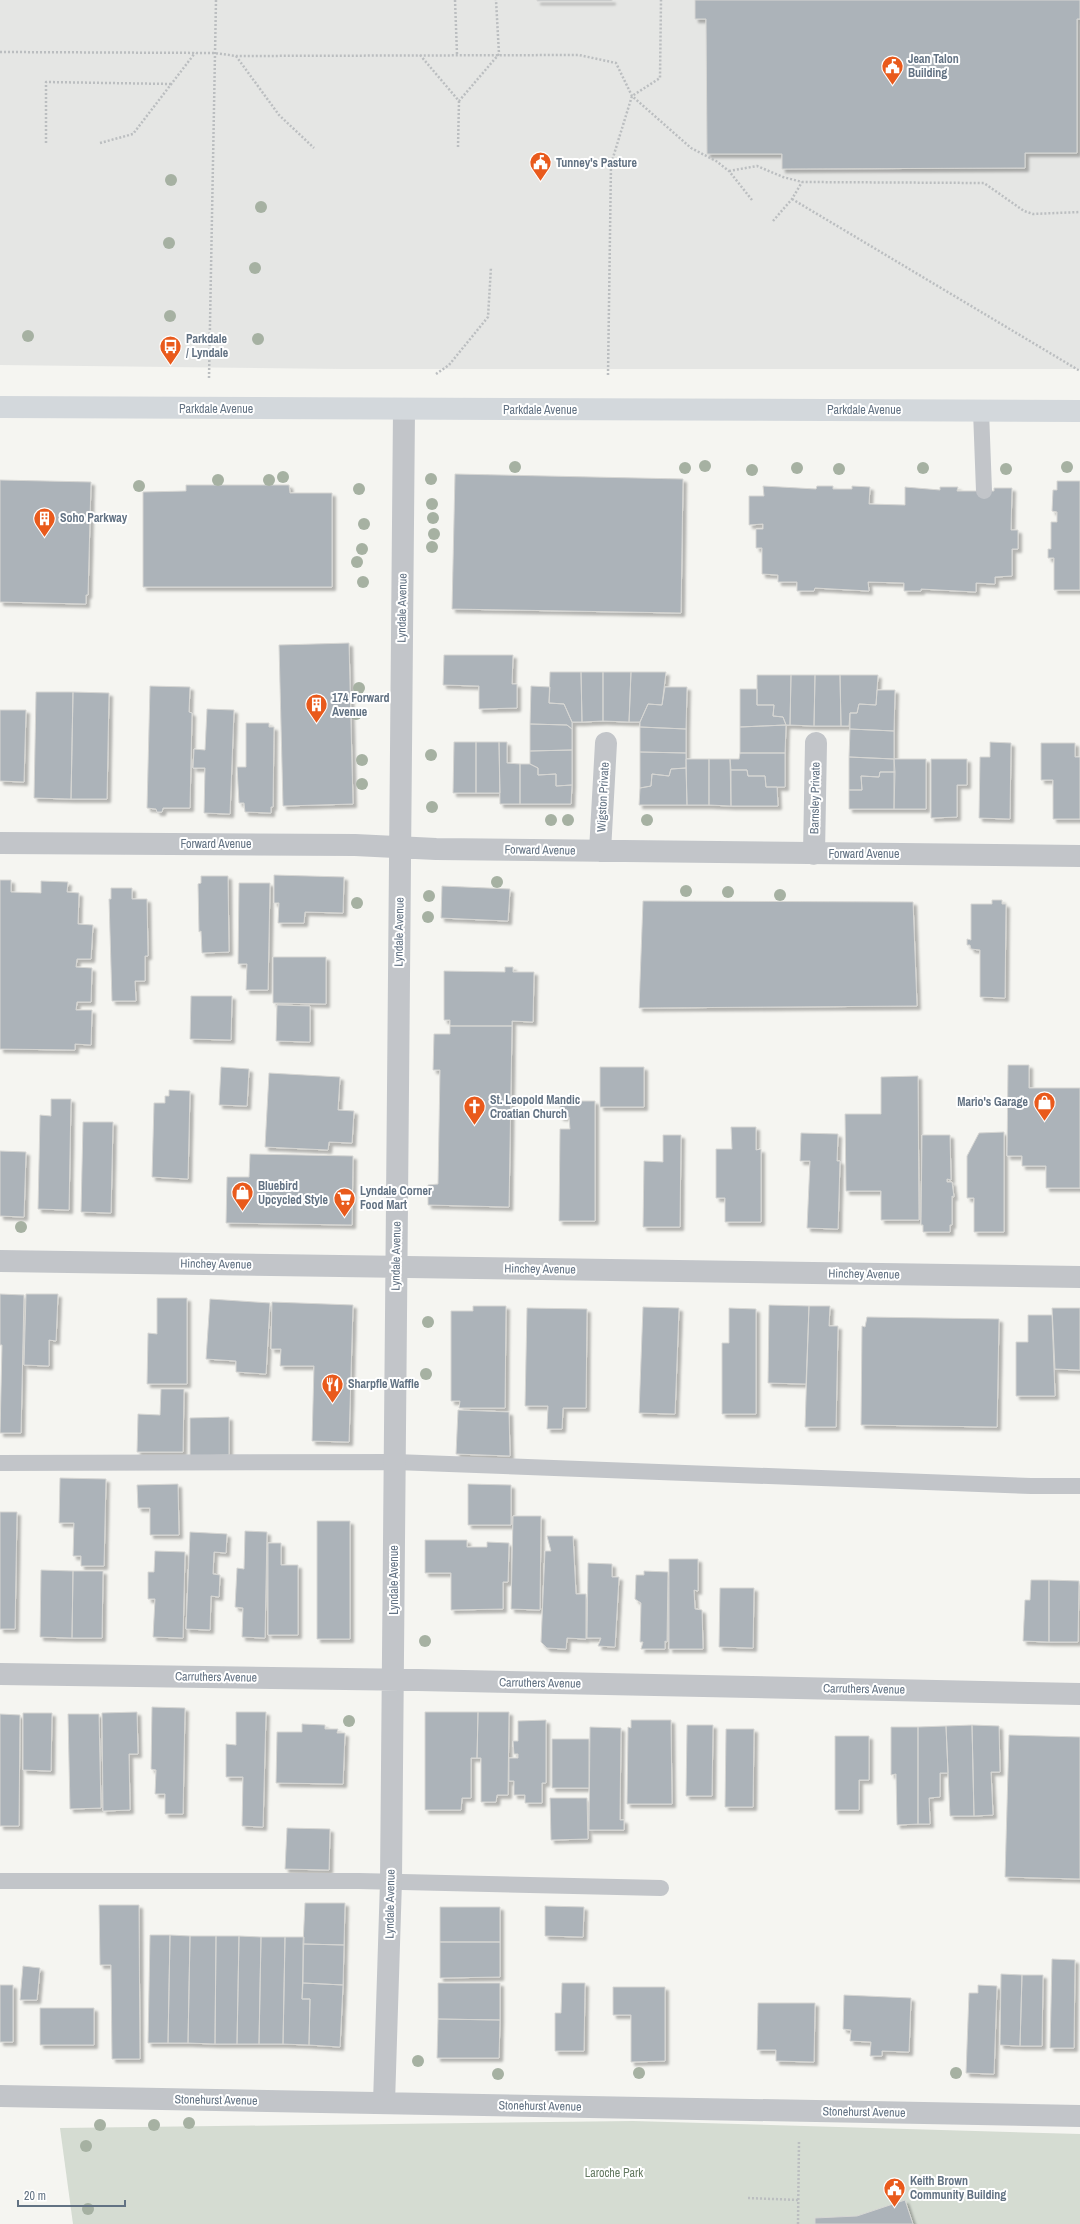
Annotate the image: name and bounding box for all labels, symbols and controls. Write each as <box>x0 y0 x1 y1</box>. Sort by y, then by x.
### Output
place label: Jean Talon Building <box>908 51 959 81</box>
public building icon: Jean Talon Building <box>879 53 905 86</box>
public building icon: Tunney's Pasture <box>527 150 553 183</box>
place label: Tunney's Pasture <box>556 155 637 171</box>
place label: Parkdale / Lyndale <box>186 331 229 361</box>
bus stop icon: Parkdale / Lyndale <box>157 333 183 366</box>
street label: Parkdale Avenue <box>179 401 253 417</box>
street label: Parkdale Avenue <box>503 402 577 418</box>
street label: Parkdale Avenue <box>827 402 901 418</box>
building icon: Soho Parkway <box>32 505 58 538</box>
place label: Soho Parkway <box>60 510 128 526</box>
street label: Lyndale Avenue <box>393 573 411 643</box>
place label: 174 Forward Avenue <box>332 690 390 720</box>
building icon: 174 Forward Avenue <box>303 692 329 725</box>
street label: Wigston Private <box>593 762 613 832</box>
street label: Barnsley Private <box>806 762 824 834</box>
street label: Forward Avenue <box>180 836 252 852</box>
street label: Forward Avenue <box>504 841 576 859</box>
street label: Forward Avenue <box>828 846 900 862</box>
street label: Lyndale Avenue <box>390 897 408 967</box>
shop icon: Mario's Garage <box>1031 1089 1057 1122</box>
place label: St. Leopold Mandic Croatian Church <box>490 1092 581 1122</box>
church icon: St. Leopold Mandic Croatian Church <box>462 1094 488 1127</box>
place label: Mario's Garage <box>957 1094 1029 1110</box>
place label: Bluebird Upcycled Style <box>258 1178 329 1208</box>
shop icon: Bluebird Upcycled Style <box>229 1180 255 1213</box>
place label: Lyndale Corner Food Mart <box>360 1183 432 1213</box>
supermarket icon: Lyndale Corner Food Mart <box>332 1185 358 1218</box>
street label: Lyndale Avenue <box>387 1221 405 1291</box>
street label: Hinchey Avenue <box>180 1255 252 1273</box>
street label: Hinchey Avenue <box>504 1260 576 1278</box>
street label: Hinchey Avenue <box>828 1265 900 1283</box>
restaurant icon: Sharpfle Waffle <box>319 1371 345 1404</box>
place label: Sharpfle Waffle <box>348 1376 420 1392</box>
street label: Lyndale Avenue <box>386 1545 402 1615</box>
street label: Carruthers Avenue <box>175 1668 257 1686</box>
street label: Carruthers Avenue <box>499 1674 581 1692</box>
street label: Carruthers Avenue <box>823 1680 905 1698</box>
street label: Lyndale Avenue <box>381 1869 399 1939</box>
street label: Stonehurst Avenue <box>174 2091 258 2109</box>
street label: Stonehurst Avenue <box>498 2097 582 2115</box>
street label: Stonehurst Avenue <box>822 2103 906 2121</box>
park label: Laroche Park <box>585 2165 643 2181</box>
place label: Keith Brown Community Building <box>910 2173 1006 2203</box>
public building icon: Keith Brown Community Building <box>882 2175 908 2208</box>
scale bar <box>18 2182 125 2208</box>
text: 20 m <box>24 2188 46 2204</box>

